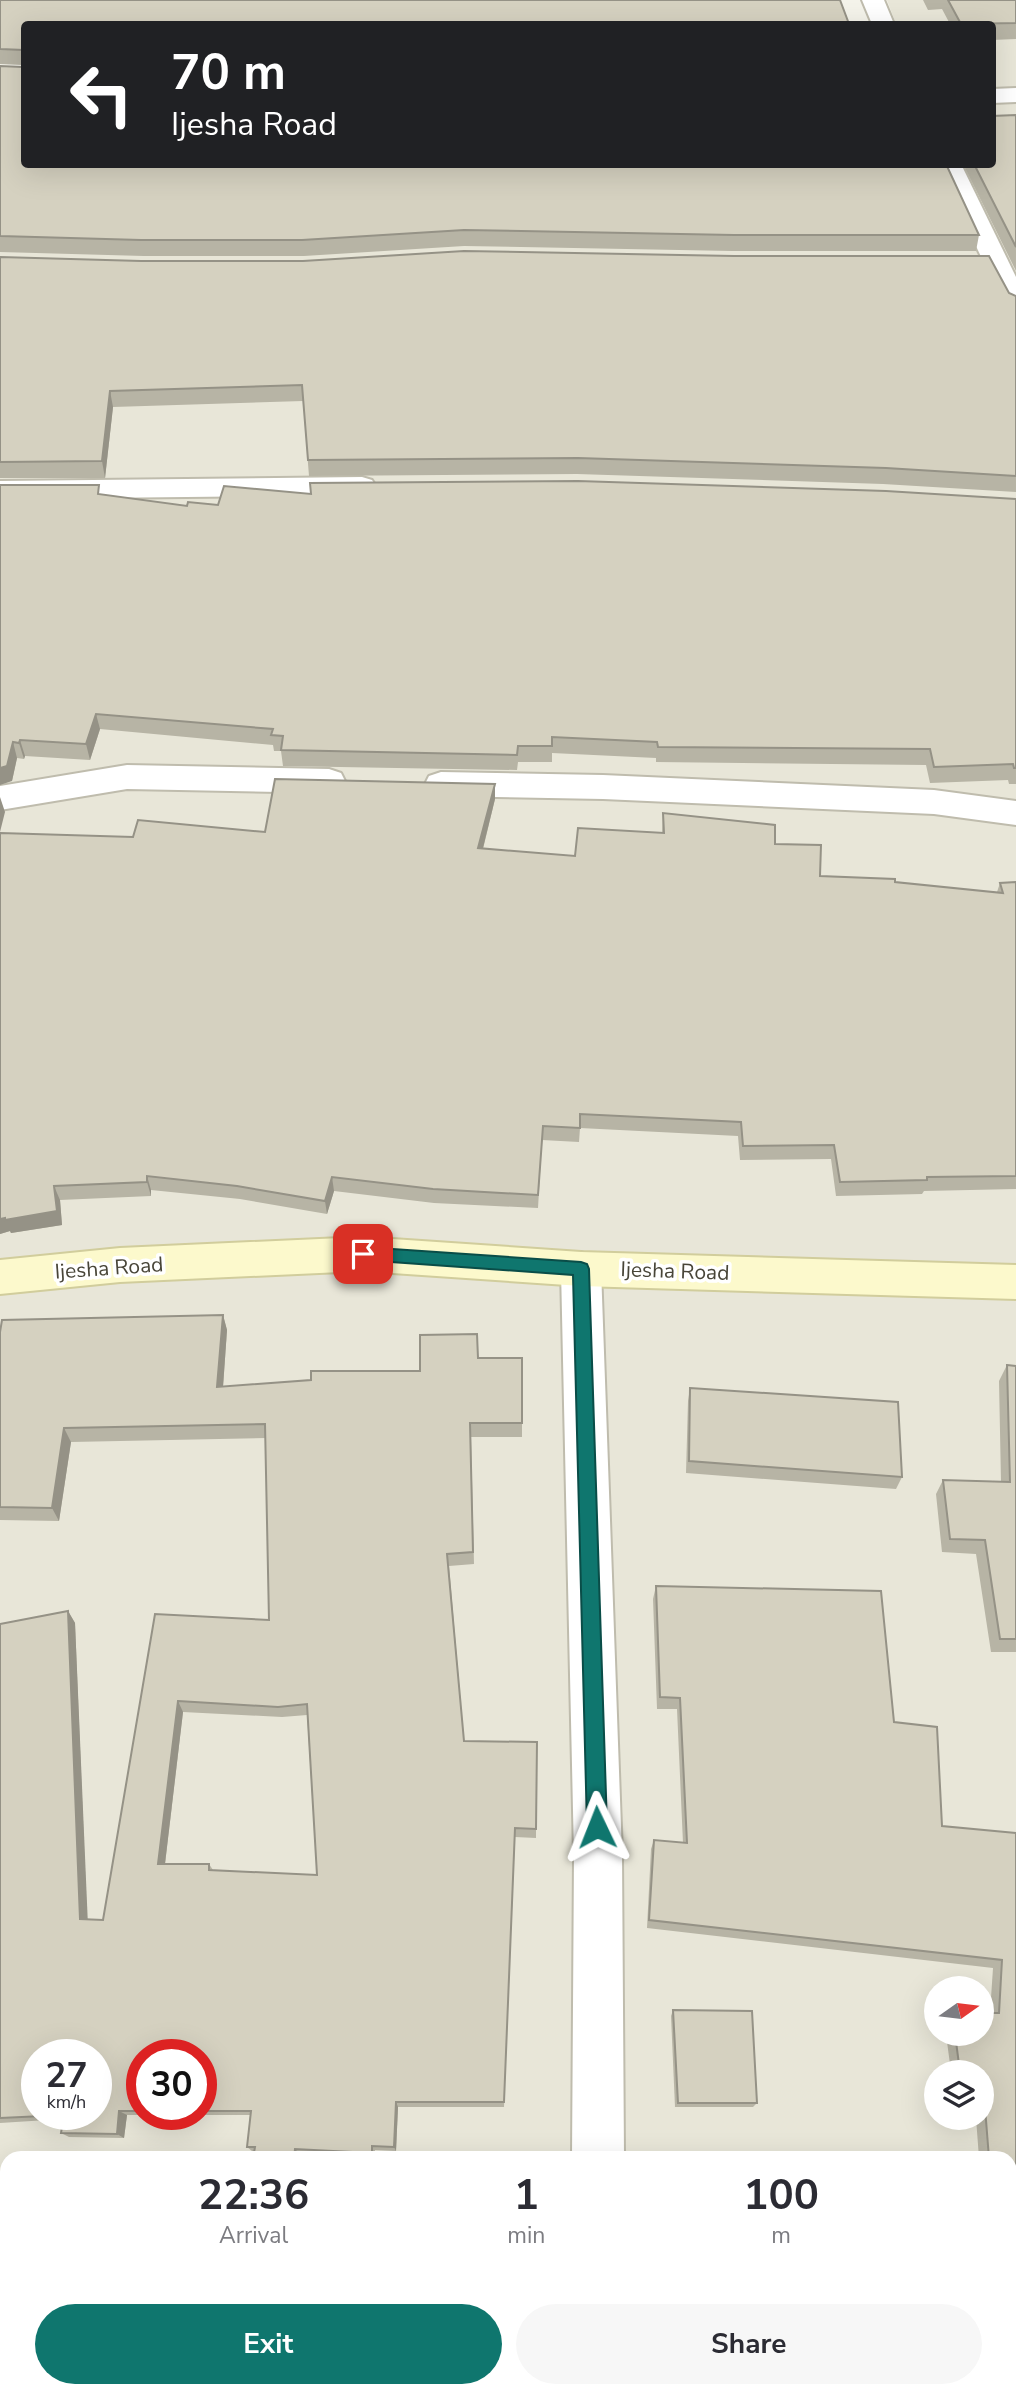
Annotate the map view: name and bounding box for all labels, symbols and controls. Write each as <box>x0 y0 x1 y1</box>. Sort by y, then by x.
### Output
text: 70 m <box>171 39 286 106</box>
icon: left <box>56 49 147 140</box>
text: Ijesha Road <box>171 103 337 146</box>
pin <box>333 1224 393 1284</box>
icon: arrive <box>344 1235 382 1273</box>
street label: Ijesha Road <box>54 1250 164 1286</box>
street label: Ijesha Road <box>620 1255 730 1287</box>
position arrow <box>560 1790 634 1864</box>
north arrow <box>924 1976 994 2046</box>
map controls <box>924 1976 994 2130</box>
speed limit sign: 30 <box>126 2039 217 2130</box>
text: 27 <box>45 2052 88 2099</box>
button: layers <box>924 2060 994 2130</box>
text: km/h <box>47 2090 86 2114</box>
text: 22:36 <box>198 2167 309 2224</box>
text: 1 <box>514 2167 539 2224</box>
text: 100 <box>743 2167 819 2224</box>
text: Arrival <box>219 2220 288 2251</box>
text: min <box>507 2220 545 2251</box>
text: m <box>771 2220 791 2251</box>
button: Exit <box>35 2304 502 2384</box>
button: Share <box>516 2304 982 2384</box>

